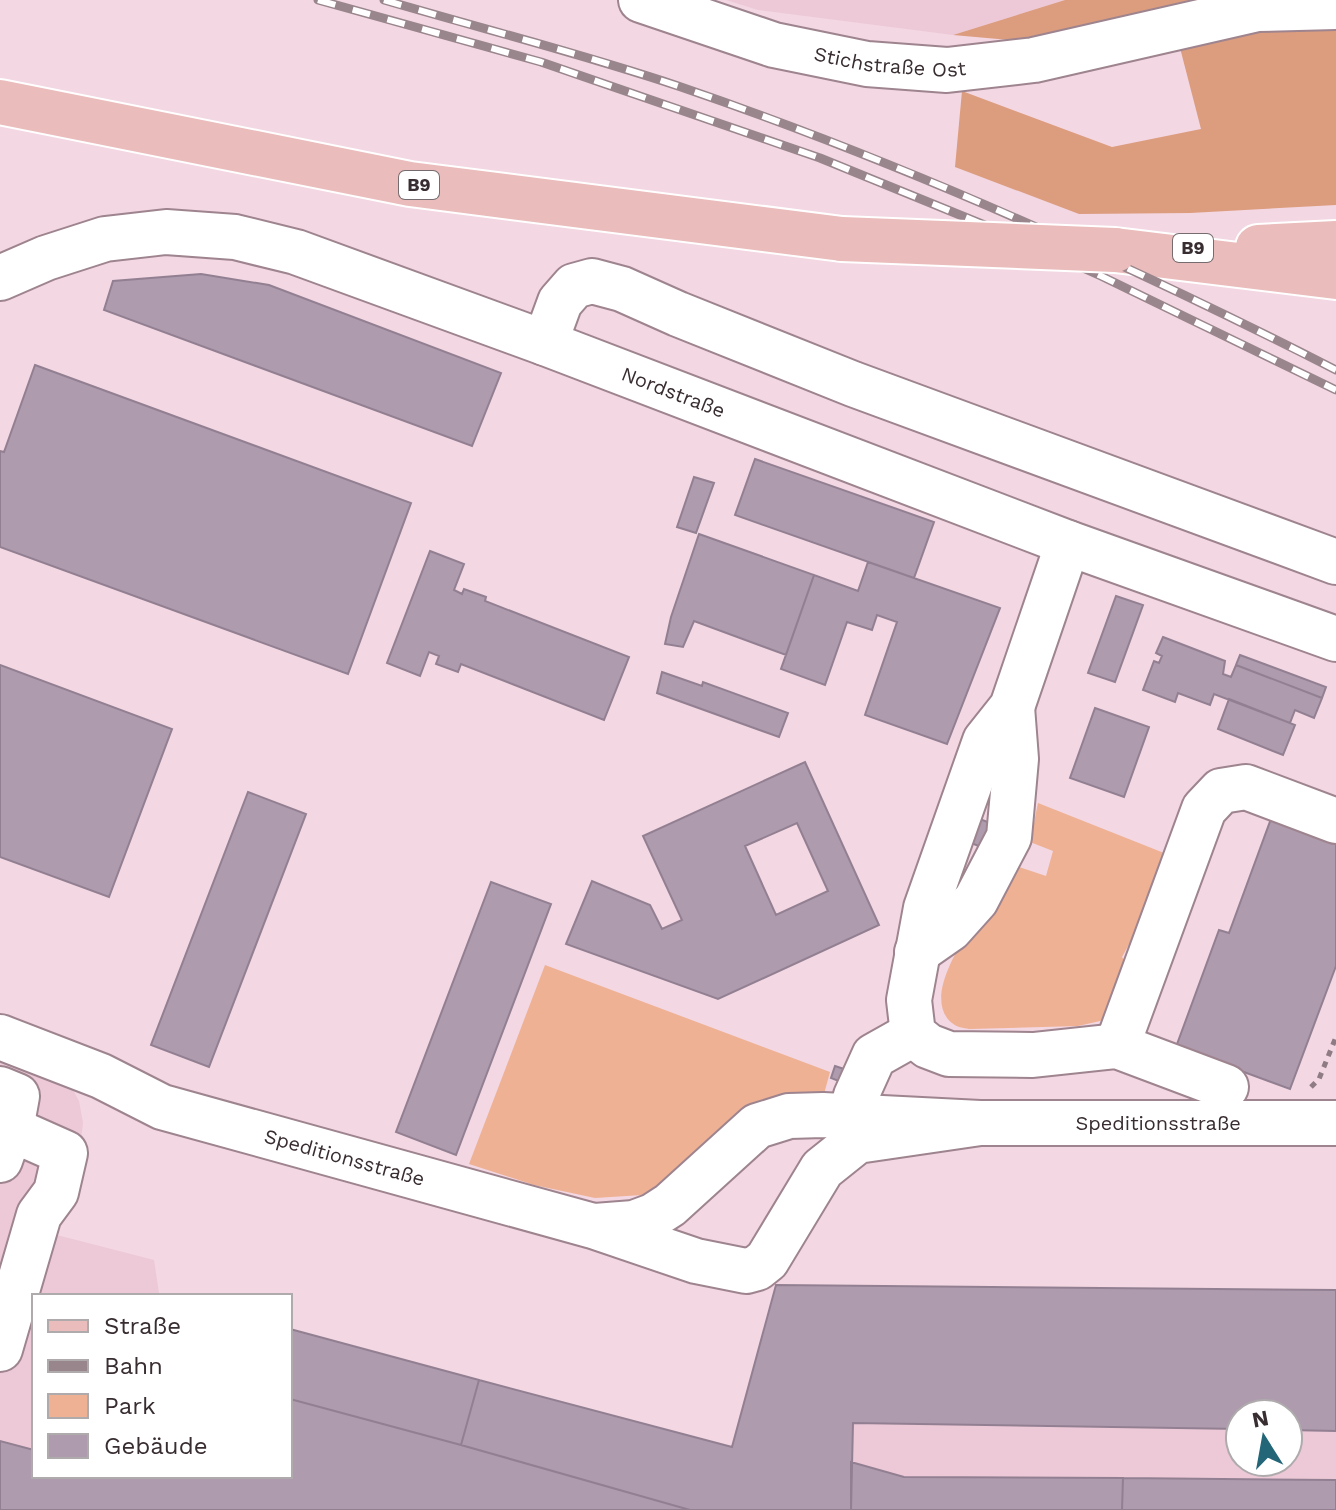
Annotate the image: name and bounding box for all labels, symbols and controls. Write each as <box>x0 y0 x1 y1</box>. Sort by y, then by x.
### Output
street label: Stichstraße Ost <box>812 41 968 82</box>
road number: B9 <box>399 171 439 199</box>
road number: B9 <box>1173 234 1213 262</box>
street label: Nordstraße <box>618 361 728 423</box>
street label: Speditionsstraße <box>1075 1111 1241 1135</box>
street label: Speditionsstraße <box>262 1124 427 1191</box>
legend <box>32 1294 292 1478</box>
text: Straße <box>104 1312 181 1340</box>
text: Bahn <box>104 1352 163 1380</box>
text: Park <box>104 1392 156 1420</box>
north arrow <box>1224 1398 1304 1478</box>
text: N <box>1250 1405 1271 1433</box>
text: Gebäude <box>104 1432 208 1460</box>

